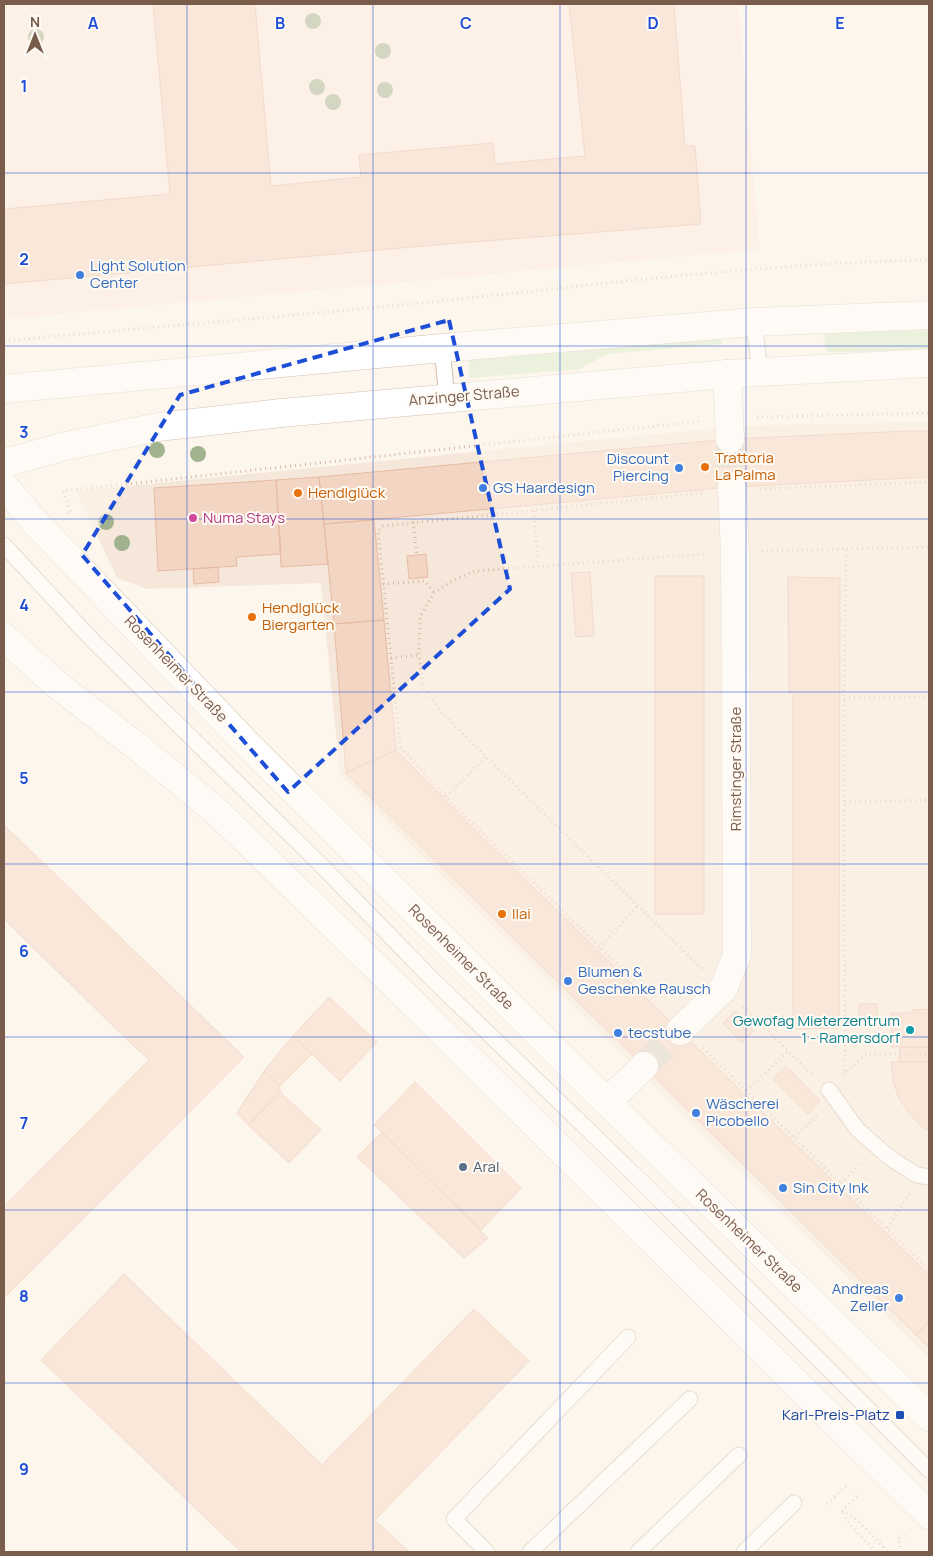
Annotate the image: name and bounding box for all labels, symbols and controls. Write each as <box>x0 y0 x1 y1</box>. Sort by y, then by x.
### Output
north arrow <box>10 10 60 60</box>
text: N <box>30 12 40 31</box>
text: A <box>88 12 99 34</box>
text: B <box>275 12 285 34</box>
text: C <box>460 12 472 34</box>
text: D <box>647 12 659 34</box>
text: E <box>835 12 845 34</box>
text: 1 <box>20 75 28 97</box>
text: 2 <box>19 248 29 270</box>
place label: Light Solution Center <box>90 255 186 293</box>
marker: Light Solution Center <box>74 269 86 281</box>
street label: Anzinger Straße <box>408 380 521 411</box>
text: 3 <box>19 421 29 443</box>
place label: Trattoria La Palma <box>715 447 776 485</box>
place label: Discount Piercing <box>607 448 669 486</box>
marker: Trattoria La Palma <box>699 461 711 473</box>
marker: Discount Piercing <box>673 462 685 474</box>
place label: GS Haardesign <box>493 477 595 498</box>
place label: Hendlglück <box>308 482 386 503</box>
marker: GS Haardesign <box>477 482 489 494</box>
marker: Hendlglück <box>292 487 304 499</box>
place label: Numa Stays <box>203 507 285 528</box>
marker: Numa Stays <box>187 512 199 524</box>
text: 4 <box>19 594 29 616</box>
place label: Hendlglück Biergarten <box>262 597 340 635</box>
street label: Rosenheimer Straße <box>120 611 233 727</box>
marker: Hendlglück Biergarten <box>246 611 258 623</box>
street label: Rimstinger Straße <box>725 707 746 831</box>
text: 5 <box>19 767 29 789</box>
street label: Rosenheimer Straße <box>404 899 519 1014</box>
place label: Ilai <box>512 903 531 924</box>
marker: Ilai <box>496 908 508 920</box>
text: 6 <box>19 940 29 962</box>
place label: Blumen & Geschenke Rausch <box>578 961 711 999</box>
marker: Blumen & Geschenke Rausch <box>562 975 574 987</box>
place label: Gewofag Mieterzentrum 1 - Ramersdorf <box>733 1010 901 1048</box>
place label: tecstube <box>628 1022 691 1043</box>
marker: Gewofag Mieterzentrum 1 - Ramersdorf <box>904 1024 916 1036</box>
marker: tecstube <box>612 1027 624 1039</box>
place label: Wäscherei Picobello <box>706 1093 779 1131</box>
marker: Wäscherei Picobello <box>690 1107 702 1119</box>
text: 7 <box>20 1112 28 1134</box>
place label: Aral <box>473 1156 499 1177</box>
marker: Aral <box>457 1161 469 1173</box>
place label: Sin City Ink <box>793 1177 869 1198</box>
marker: Sin City Ink <box>777 1182 789 1194</box>
street label: Rosenheimer Straße <box>691 1184 808 1297</box>
place label: Andreas Zeller <box>832 1278 890 1316</box>
text: 8 <box>19 1285 29 1307</box>
marker: Andreas Zeller <box>893 1292 905 1304</box>
place label: Karl-Preis-Platz <box>782 1404 890 1425</box>
marker: Karl-Preis-Platz <box>894 1409 906 1421</box>
text: 9 <box>19 1458 29 1480</box>

